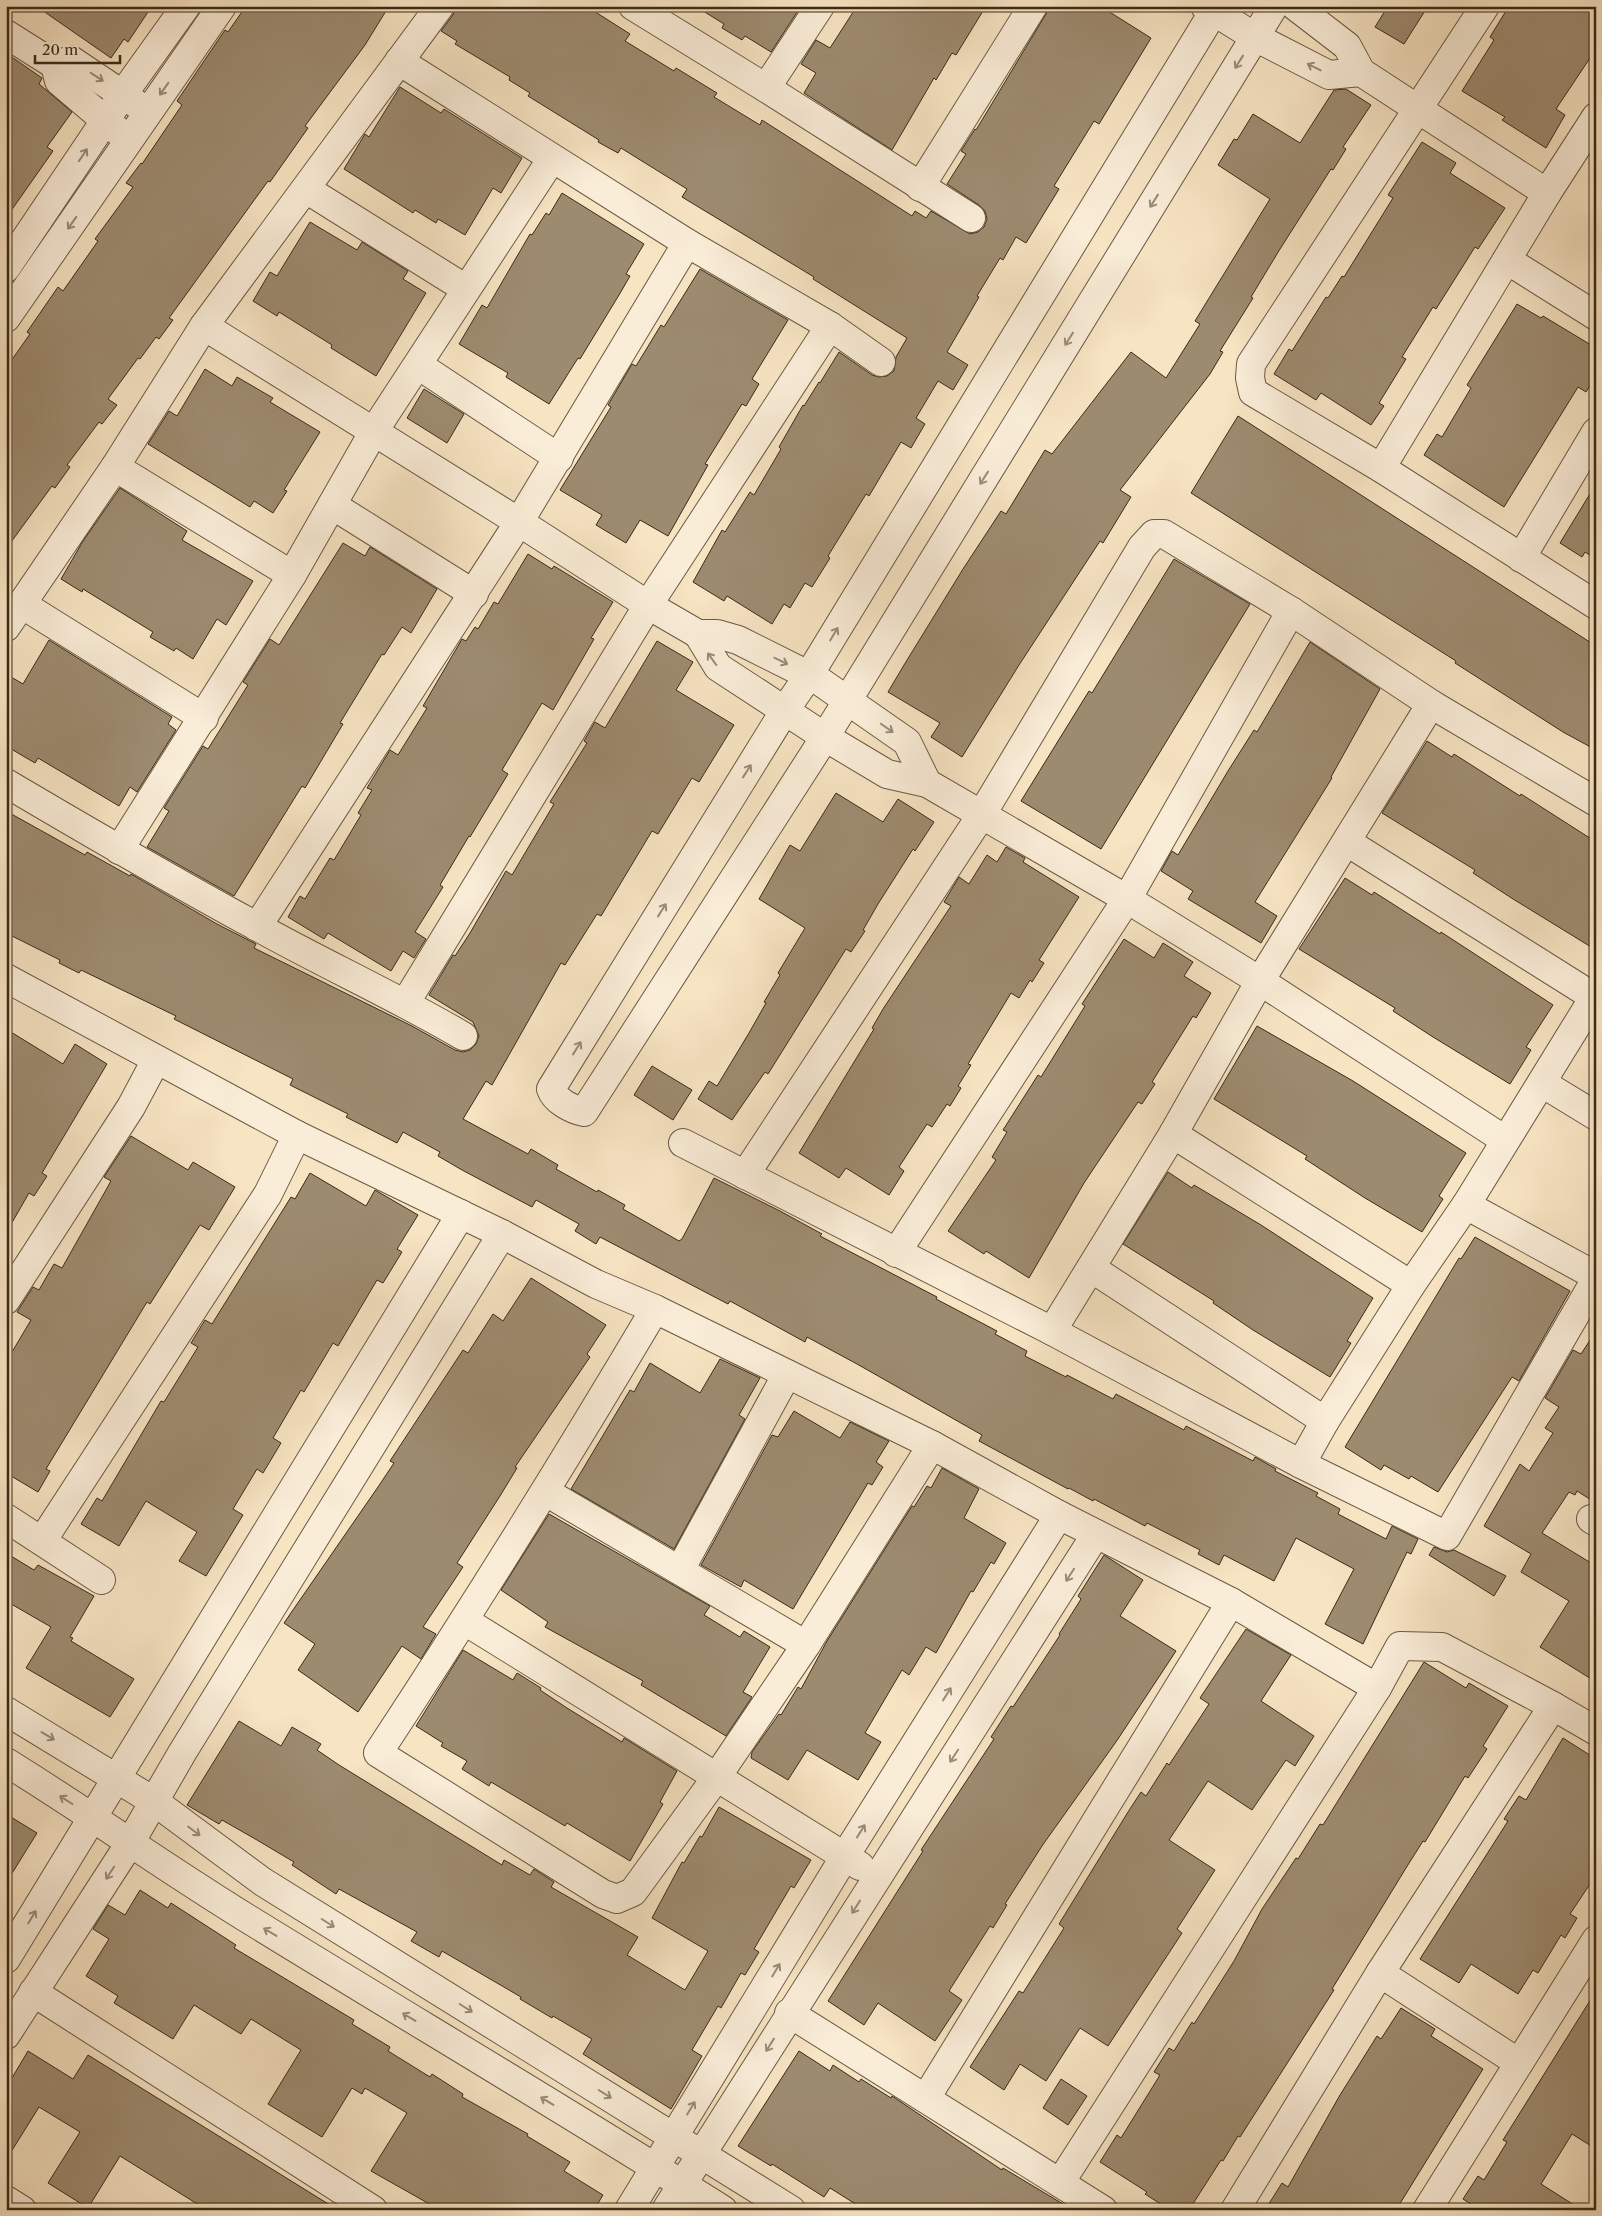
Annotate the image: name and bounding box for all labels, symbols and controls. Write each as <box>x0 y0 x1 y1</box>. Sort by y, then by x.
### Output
scale bar <box>35 32 120 64</box>
text: 20 m <box>42 40 78 59</box>
one-way arrow <box>1234 55 1244 69</box>
one-way arrow <box>1307 62 1322 72</box>
one-way arrow <box>90 72 104 82</box>
one-way arrow <box>159 82 169 96</box>
one-way arrow <box>78 148 88 162</box>
one-way arrow <box>1149 193 1159 207</box>
one-way arrow <box>67 216 77 230</box>
one-way arrow <box>1064 332 1074 346</box>
one-way arrow <box>979 470 989 484</box>
one-way arrow <box>830 627 840 641</box>
one-way arrow <box>707 652 717 666</box>
one-way arrow <box>773 657 788 666</box>
one-way arrow <box>880 723 894 733</box>
one-way arrow <box>743 765 753 779</box>
one-way arrow <box>658 903 668 917</box>
one-way arrow <box>572 1041 582 1055</box>
one-way arrow <box>1064 1567 1074 1581</box>
one-way arrow <box>942 1687 952 1701</box>
one-way arrow <box>40 1732 54 1742</box>
one-way arrow <box>948 1748 958 1762</box>
one-way arrow <box>60 1794 74 1804</box>
one-way arrow <box>856 1825 866 1839</box>
one-way arrow <box>187 1826 201 1836</box>
one-way arrow <box>105 1866 116 1880</box>
one-way arrow <box>851 1900 861 1914</box>
one-way arrow <box>27 1911 37 1925</box>
one-way arrow <box>321 1918 335 1929</box>
one-way arrow <box>263 1927 277 1937</box>
one-way arrow <box>771 1963 781 1977</box>
one-way arrow <box>459 2004 473 2014</box>
one-way arrow <box>402 2011 416 2021</box>
one-way arrow <box>764 2037 774 2051</box>
one-way arrow <box>597 2089 611 2099</box>
one-way arrow <box>541 2096 555 2106</box>
one-way arrow <box>686 2102 696 2116</box>

